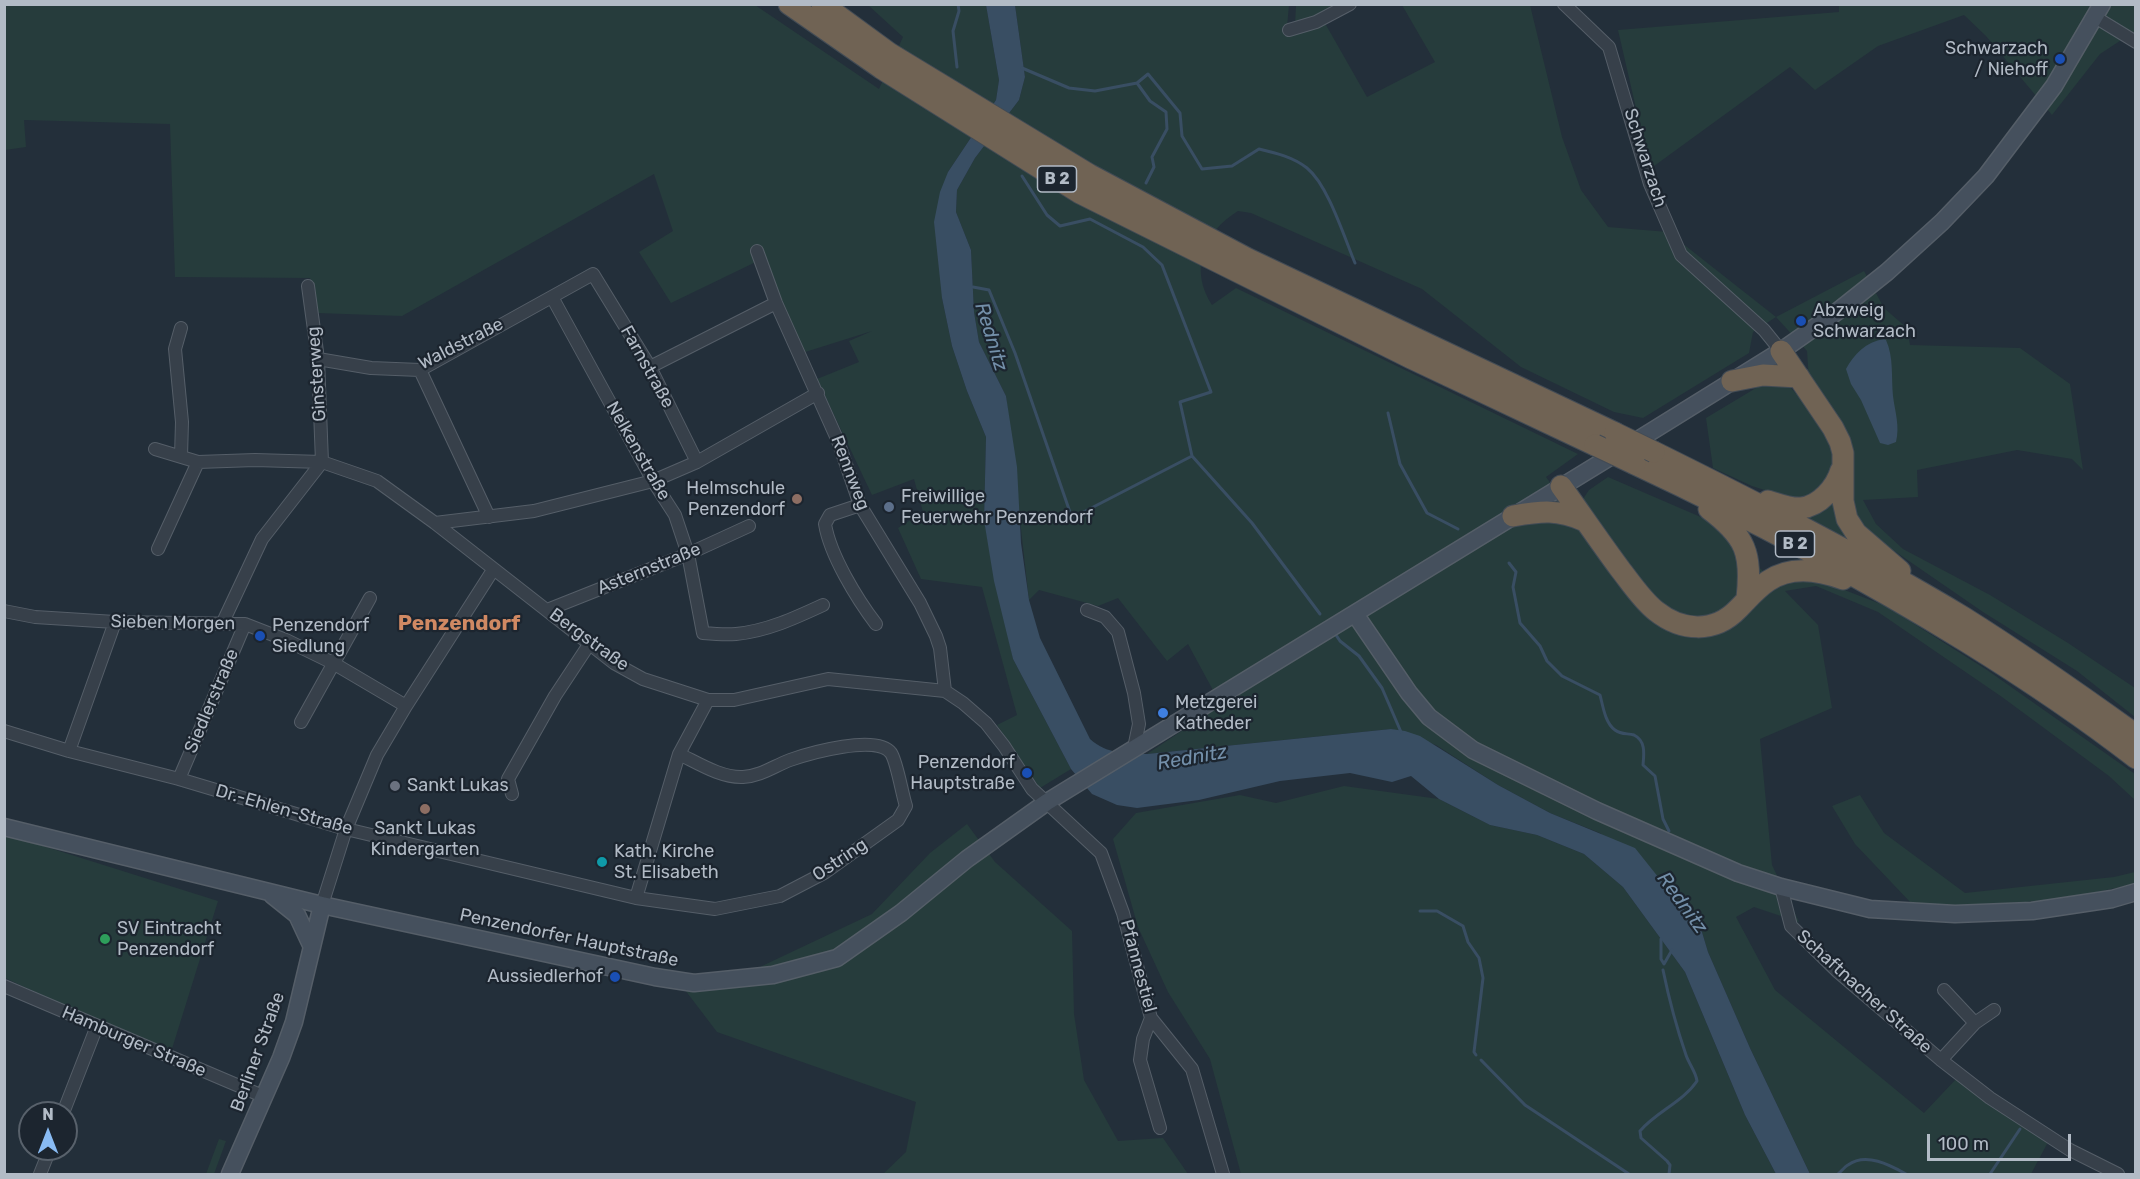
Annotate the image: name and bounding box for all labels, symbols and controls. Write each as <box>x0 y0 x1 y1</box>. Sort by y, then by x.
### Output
place label: Schwarzach / Niehoff <box>1945 38 2048 80</box>
marker: Schwarzach / Niehoff <box>2053 52 2067 66</box>
street label: Schwarzach <box>1619 106 1671 210</box>
road number: B 2 <box>1038 166 1076 192</box>
water label: Rednitz <box>969 300 1013 374</box>
place label: Abzweig Schwarzach <box>1813 300 1916 342</box>
street label: Waldstraße <box>415 313 507 375</box>
marker: Abzweig Schwarzach <box>1794 314 1808 328</box>
street label: Farnstraße <box>615 322 679 412</box>
street label: Ginsterweg <box>303 326 331 422</box>
street label: Nelkenstraße <box>601 398 675 504</box>
street label: Rennweg <box>826 433 874 513</box>
place label: Helmschule Penzendorf <box>686 478 785 520</box>
place label: Freiwillige Feuerwehr Penzendorf <box>901 486 1093 528</box>
marker: Helmschule Penzendorf <box>790 492 804 506</box>
marker: Freiwillige Feuerwehr Penzendorf <box>882 500 896 514</box>
road number: B 2 <box>1776 531 1814 557</box>
street label: Asternstraße <box>594 538 704 600</box>
street label: Bergstraße <box>545 604 633 676</box>
street label: Sieben Morgen <box>110 611 236 635</box>
district label: Penzendorf <box>398 611 520 637</box>
place label: Penzendorf Siedlung <box>272 615 369 658</box>
marker: Penzendorf Siedlung <box>253 629 267 643</box>
street label: Siedlerstraße <box>180 646 244 756</box>
place label: Metzgerei Katheder <box>1175 692 1257 734</box>
marker: Metzgerei Katheder <box>1156 706 1170 720</box>
water label: Rednitz <box>1155 740 1229 776</box>
place label: Penzendorf Hauptstraße <box>910 752 1015 795</box>
marker: Penzendorf Hauptstraße <box>1020 766 1034 780</box>
place label: Sankt Lukas <box>407 775 509 797</box>
marker: Sankt Lukas <box>388 779 402 793</box>
street label: Dr.-Ehlen-Straße <box>213 780 355 840</box>
marker: Sankt Lukas Kindergarten <box>418 802 432 816</box>
place label: Sankt Lukas Kindergarten <box>370 818 480 860</box>
street label: Ostring <box>809 834 871 886</box>
place label: Kath. Kirche St. Elisabeth <box>614 841 719 884</box>
marker: Kath. Kirche St. Elisabeth <box>595 855 609 869</box>
water label: Rednitz <box>1651 867 1713 939</box>
street label: Penzendorfer Hauptstraße <box>458 904 680 972</box>
street label: Pfannestiel <box>1115 917 1161 1015</box>
place label: SV Eintracht Penzendorf <box>117 918 221 960</box>
street label: Schaftnacher Straße <box>1792 926 1936 1058</box>
marker: SV Eintracht Penzendorf <box>98 932 112 946</box>
place label: Aussiedlerhof <box>487 966 603 988</box>
marker: Aussiedlerhof <box>608 970 622 984</box>
street label: Berliner Straße <box>226 989 290 1115</box>
street label: Hamburger Straße <box>59 1002 209 1082</box>
north arrow <box>18 1101 78 1161</box>
text: N <box>42 1105 54 1124</box>
scale bar <box>1930 1122 2074 1160</box>
text: 100 m <box>1938 1133 1989 1155</box>

